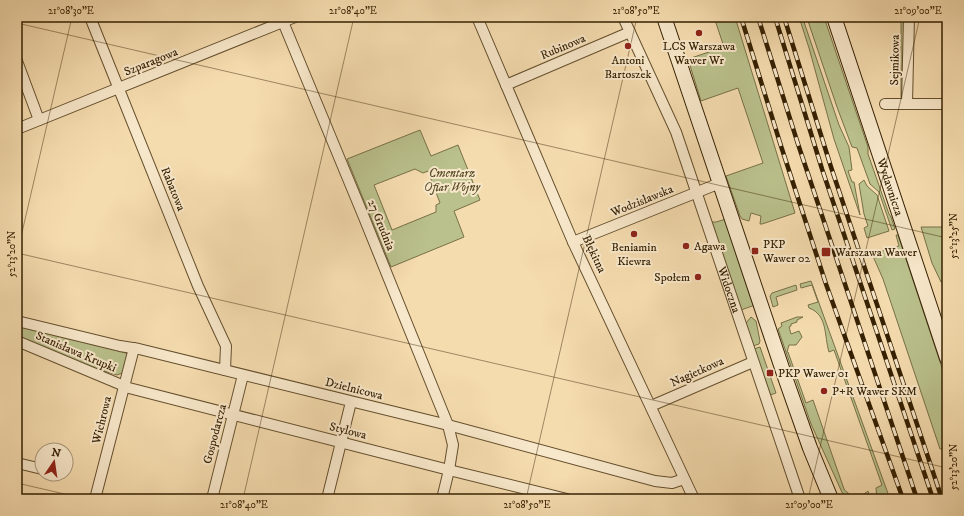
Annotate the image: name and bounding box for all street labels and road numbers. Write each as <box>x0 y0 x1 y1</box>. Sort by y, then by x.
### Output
street label: Rubinowa <box>538 31 589 63</box>
street label: Sejmikowa <box>887 34 903 85</box>
street label: Szparagowa <box>122 44 181 80</box>
street label: Wydawnicza <box>873 155 907 219</box>
street label: Rabatowa <box>157 165 189 214</box>
street label: Wodzisławska <box>608 181 676 221</box>
street label: 27 Grudnia <box>364 197 398 253</box>
street label: Błękitna <box>579 233 610 276</box>
street label: Widoczna <box>714 264 744 315</box>
street label: Stanisława Krupki <box>33 328 119 376</box>
street label: Nagietkowa <box>668 353 727 390</box>
street label: Dzielnicowa <box>324 375 385 404</box>
street label: Wichrowa <box>89 394 115 446</box>
street label: Gospodarcza <box>200 402 230 465</box>
street label: Stylowa <box>328 419 369 443</box>

